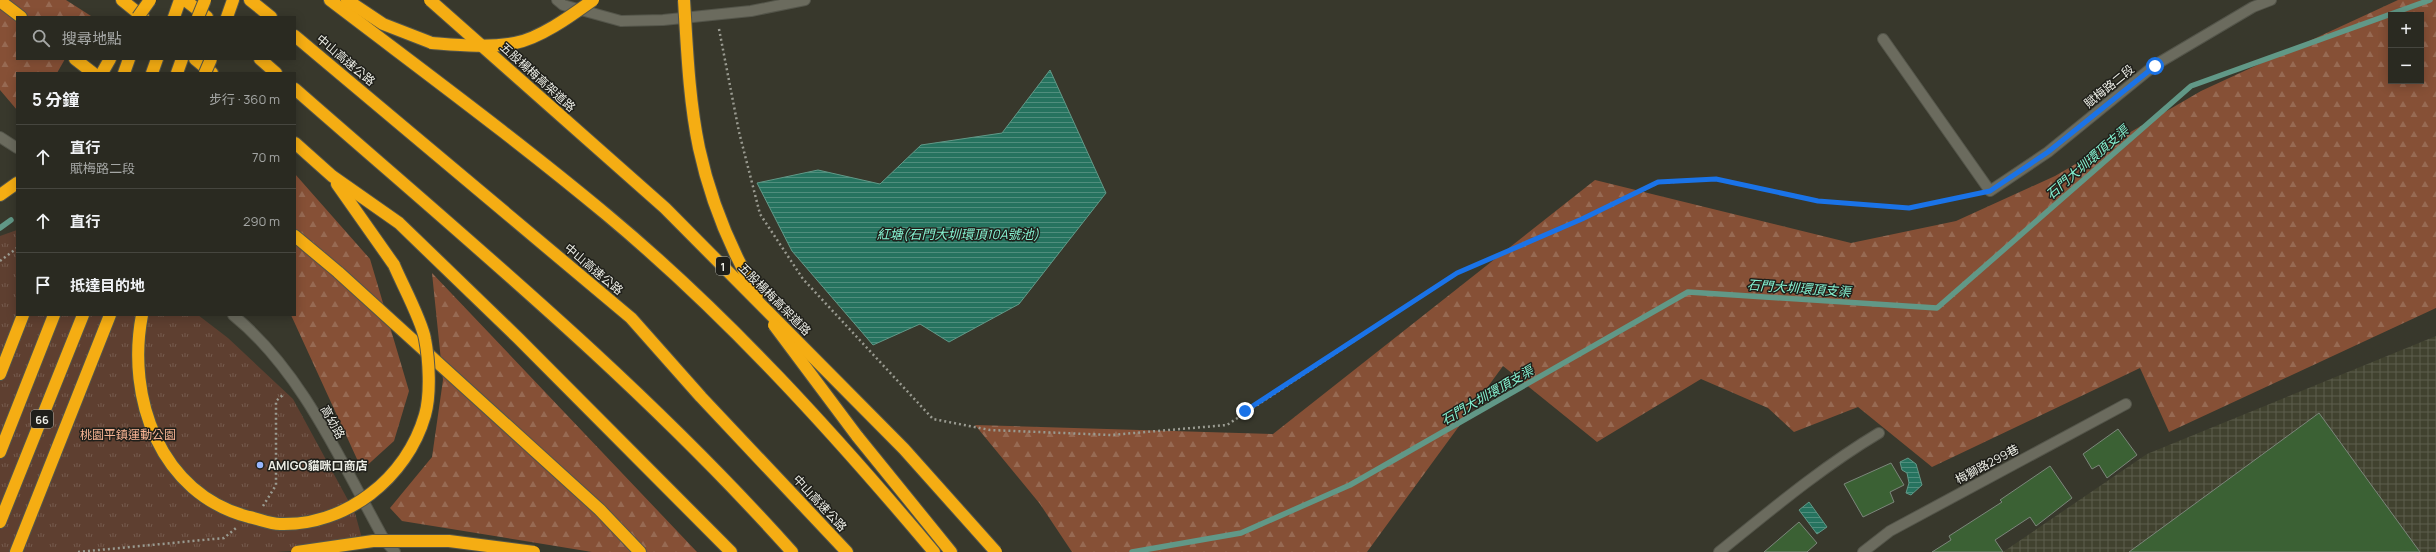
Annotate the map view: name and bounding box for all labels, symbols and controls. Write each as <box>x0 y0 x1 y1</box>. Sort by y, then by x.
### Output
map controls <box>2388 12 2424 84</box>
button: + <box>2388 12 2424 48</box>
search box <box>16 16 296 60</box>
icon: search <box>30 27 52 49</box>
text: 搜尋地點 <box>62 28 122 49</box>
street label: 中山高速公路 <box>313 30 379 90</box>
street label: 五股楊梅高架道路 <box>497 39 579 115</box>
button: − <box>2388 48 2424 84</box>
route start <box>2146 57 2164 75</box>
street label: 賦梅路二段 <box>2080 61 2138 111</box>
text: 5 分鐘 <box>32 88 79 111</box>
text: 步行 · 360 m <box>209 90 280 108</box>
water label: 石門大圳環頂支渠 <box>2042 120 2134 203</box>
text: 直行 <box>70 137 100 158</box>
icon: ahead <box>32 146 54 168</box>
text: 70 m <box>252 148 280 166</box>
text: 賦梅路二段 <box>70 159 135 177</box>
icon: ahead <box>32 210 54 232</box>
text: 直行 <box>70 211 100 232</box>
text: 290 m <box>243 212 280 230</box>
water label: 紅塘(石門大圳環頂10A號池) <box>877 225 1040 243</box>
street label: 中山高速公路 <box>561 239 627 299</box>
road number: 1 <box>716 257 730 275</box>
street label: 五股楊梅高架道路 <box>735 259 815 339</box>
icon: arrive <box>32 274 54 296</box>
text: 抵達目的地 <box>70 275 145 296</box>
water label: 石門大圳環頂支渠 <box>1746 275 1853 301</box>
water label: 石門大圳環頂支渠 <box>1437 360 1538 429</box>
street label: 高幼路 <box>317 402 349 442</box>
route end <box>1236 402 1254 420</box>
road number: 66 <box>31 410 53 428</box>
park label: 桃園平鎮運動公園 <box>80 426 176 443</box>
street label: 梅獅路299巷 <box>1952 440 2022 488</box>
place label: AMIGO貓咪口商店 <box>268 457 367 474</box>
marker: AMIGO貓咪口商店 <box>255 460 265 470</box>
street label: 中山高速公路 <box>789 471 851 535</box>

